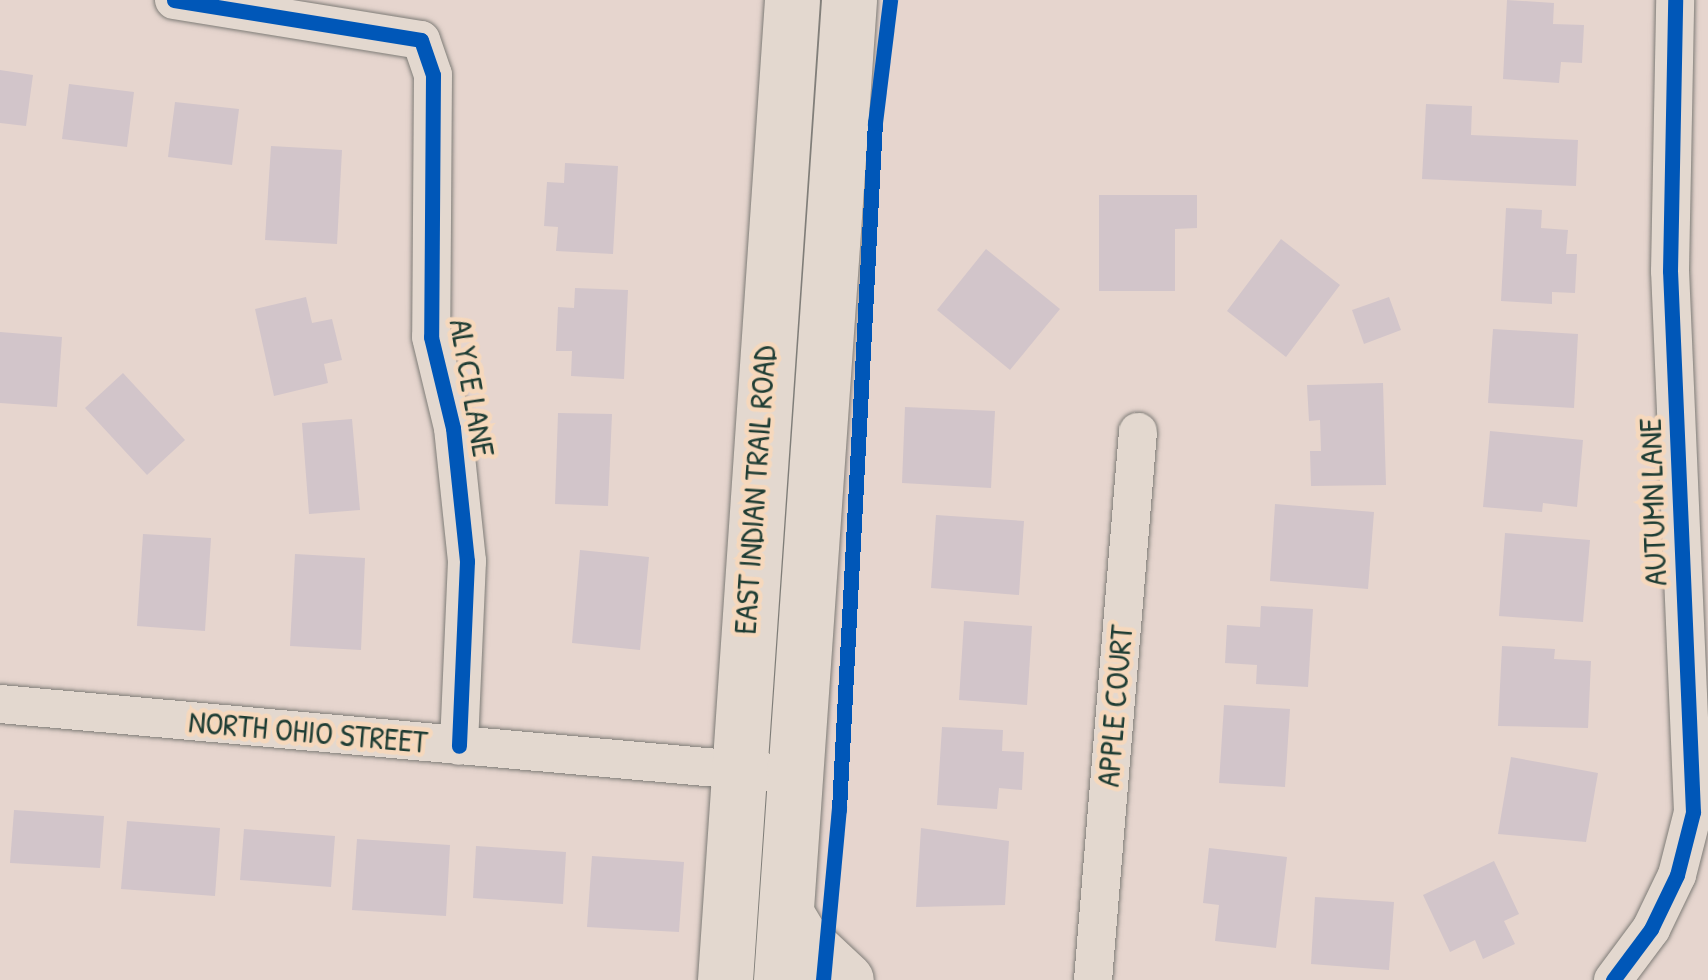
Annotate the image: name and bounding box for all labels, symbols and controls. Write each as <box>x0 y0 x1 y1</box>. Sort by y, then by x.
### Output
street label: ALYCE LANE <box>441 316 503 460</box>
street label: EAST INDIAN TRAIL ROAD <box>726 344 784 636</box>
street label: AUTUMN LANE <box>1631 417 1675 587</box>
street label: APPLE COURT <box>1089 624 1141 788</box>
street label: NORTH OHIO STREET <box>187 702 429 762</box>

